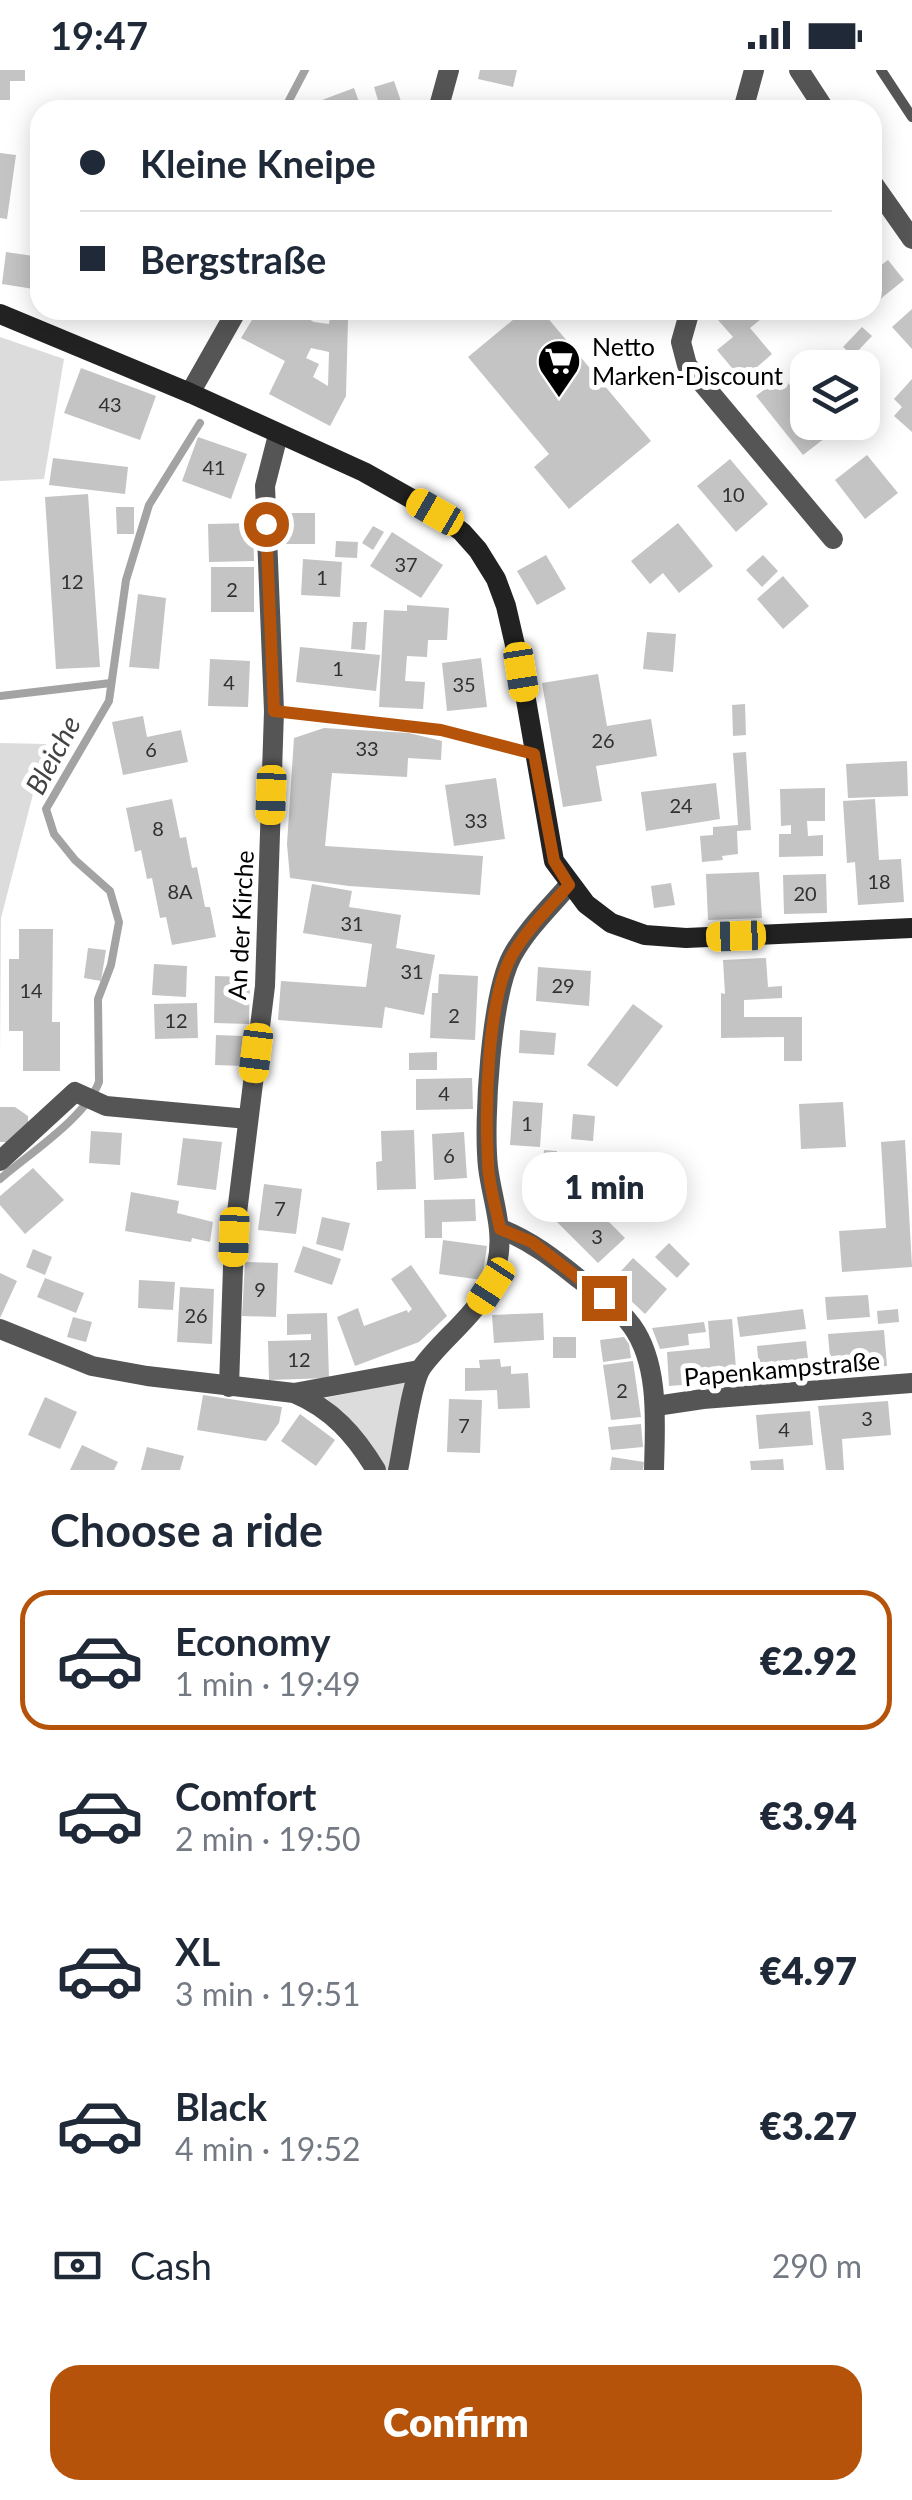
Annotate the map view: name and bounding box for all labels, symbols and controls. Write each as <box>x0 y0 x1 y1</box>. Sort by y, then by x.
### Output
text: 19:47 <box>50 12 148 58</box>
text: Kleine Kneipe <box>140 140 376 186</box>
text: Bergstraße <box>140 236 326 282</box>
place label: Netto Marken-Discount <box>592 331 783 390</box>
supermarket icon: Netto Marken-Discount <box>536 338 582 399</box>
map controls <box>790 350 880 440</box>
button: layers <box>790 350 880 440</box>
house number: 43 <box>98 392 122 416</box>
house number: 41 <box>202 455 226 479</box>
house number: 10 <box>721 482 745 506</box>
car <box>402 484 468 540</box>
route start <box>244 502 289 547</box>
house number: 37 <box>394 552 418 576</box>
house number: 1 <box>316 565 328 589</box>
house number: 12 <box>60 569 84 593</box>
house number: 2 <box>226 577 238 601</box>
car <box>501 640 541 704</box>
house number: 1 <box>332 656 344 680</box>
house number: 4 <box>223 670 235 694</box>
house number: 35 <box>452 672 476 696</box>
water label: Bleiche <box>17 710 87 799</box>
house number: 26 <box>591 728 615 752</box>
house number: 33 <box>355 736 379 760</box>
house number: 6 <box>145 737 157 761</box>
car <box>255 764 287 826</box>
house number: 24 <box>669 793 693 817</box>
house number: 33 <box>464 808 488 832</box>
house number: 8 <box>152 816 164 840</box>
street label: An der Kirche <box>221 849 259 1000</box>
house number: 18 <box>867 869 891 893</box>
house number: 8A <box>167 879 193 903</box>
house number: 20 <box>793 881 817 905</box>
house number: 31 <box>340 911 364 935</box>
car <box>705 920 767 952</box>
house number: 31 <box>400 959 424 983</box>
house number: 29 <box>551 973 575 997</box>
house number: 14 <box>19 978 43 1002</box>
house number: 2 <box>448 1003 460 1027</box>
house number: 12 <box>164 1008 188 1032</box>
car <box>237 1021 275 1085</box>
house number: 4 <box>438 1081 450 1105</box>
house number: 1 <box>521 1111 533 1135</box>
house number: 6 <box>443 1143 455 1167</box>
callout: 1 min <box>522 1153 686 1223</box>
text: 1 min <box>565 1167 644 1206</box>
house number: 7 <box>274 1196 286 1220</box>
car <box>218 1206 250 1268</box>
house number: 3 <box>591 1224 603 1248</box>
car <box>462 1253 520 1319</box>
route end <box>582 1276 627 1321</box>
house number: 9 <box>254 1277 266 1301</box>
house number: 26 <box>184 1303 208 1327</box>
street label: Papenkampstraße <box>683 1344 881 1392</box>
house number: 12 <box>287 1347 311 1371</box>
house number: 2 <box>616 1378 628 1402</box>
house number: 3 <box>861 1406 873 1430</box>
house number: 7 <box>458 1413 470 1437</box>
house number: 4 <box>778 1417 790 1441</box>
text: Choose a ride <box>50 1503 323 1557</box>
icon: car <box>55 1615 145 1705</box>
text: Economy <box>175 1618 330 1664</box>
text: €2.92 <box>760 1637 857 1683</box>
text: 1 min · 19:49 <box>175 1664 361 1703</box>
icon: car <box>55 1770 145 1860</box>
text: Comfort <box>175 1773 316 1819</box>
text: €3.94 <box>760 1792 857 1838</box>
text: 2 min · 19:50 <box>175 1819 361 1858</box>
icon: car <box>55 1925 145 2015</box>
text: XL <box>175 1928 220 1974</box>
text: €4.97 <box>760 1947 857 1993</box>
text: 3 min · 19:51 <box>175 1974 361 2013</box>
icon: car <box>55 2080 145 2170</box>
text: Black <box>175 2083 267 2129</box>
text: €3.27 <box>760 2102 857 2148</box>
text: 4 min · 19:52 <box>175 2129 361 2168</box>
icon: cash <box>50 2238 105 2293</box>
text: Cash <box>130 2242 212 2288</box>
text: 290 m <box>772 2246 862 2285</box>
button: Confirm <box>50 2365 862 2480</box>

